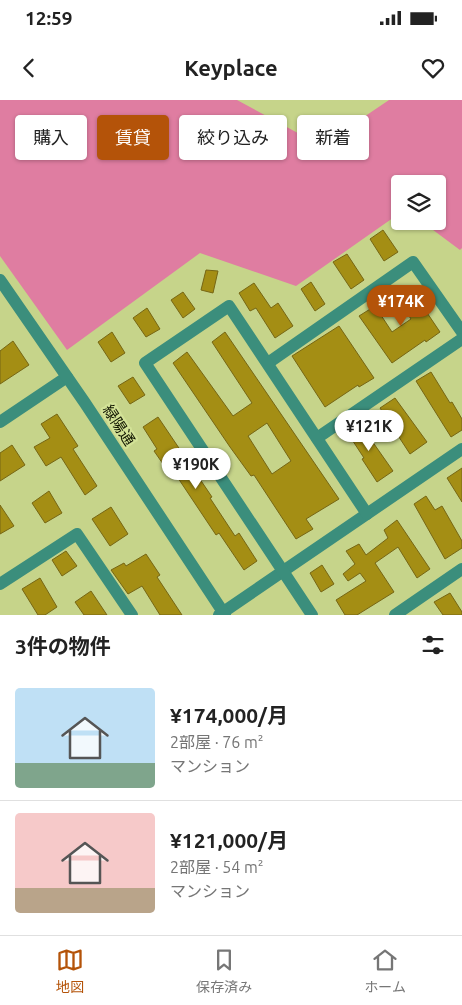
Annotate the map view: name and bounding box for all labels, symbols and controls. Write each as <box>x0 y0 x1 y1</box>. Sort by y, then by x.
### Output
text: 12:59 <box>25 7 73 29</box>
icon: back <box>15 54 43 82</box>
icon: heart <box>419 54 447 82</box>
text: Keyplace <box>184 55 278 80</box>
chip: 購入 <box>15 115 87 160</box>
chip: 賃貸 <box>97 115 169 160</box>
chip: 絞り込み <box>179 115 287 160</box>
chip: 新着 <box>297 115 369 160</box>
map controls <box>391 175 446 230</box>
button: layers <box>391 175 446 230</box>
pin: ¥174K <box>366 284 436 327</box>
text: ¥174K <box>378 292 424 310</box>
street label: 緑陽通 <box>100 401 138 449</box>
pin: ¥121K <box>334 410 404 452</box>
text: ¥121K <box>346 417 392 435</box>
pin: ¥190K <box>161 448 231 490</box>
text: ¥190K <box>173 455 219 473</box>
icon: filters <box>419 631 447 659</box>
text: 3件の物件 <box>15 634 111 658</box>
text: ¥174,000/月 <box>170 703 288 727</box>
icon: home <box>55 708 115 768</box>
text: 2部屋 · 76 m² <box>170 733 264 751</box>
text: マンション <box>170 757 250 775</box>
text: ¥121,000/月 <box>170 828 288 852</box>
icon: home <box>55 833 115 893</box>
text: 2部屋 · 54 m² <box>170 858 264 876</box>
text: マンション <box>170 882 250 900</box>
tab: 地図 <box>56 946 84 996</box>
tab: 保存済み <box>196 946 252 996</box>
tab: ホーム <box>364 946 406 996</box>

